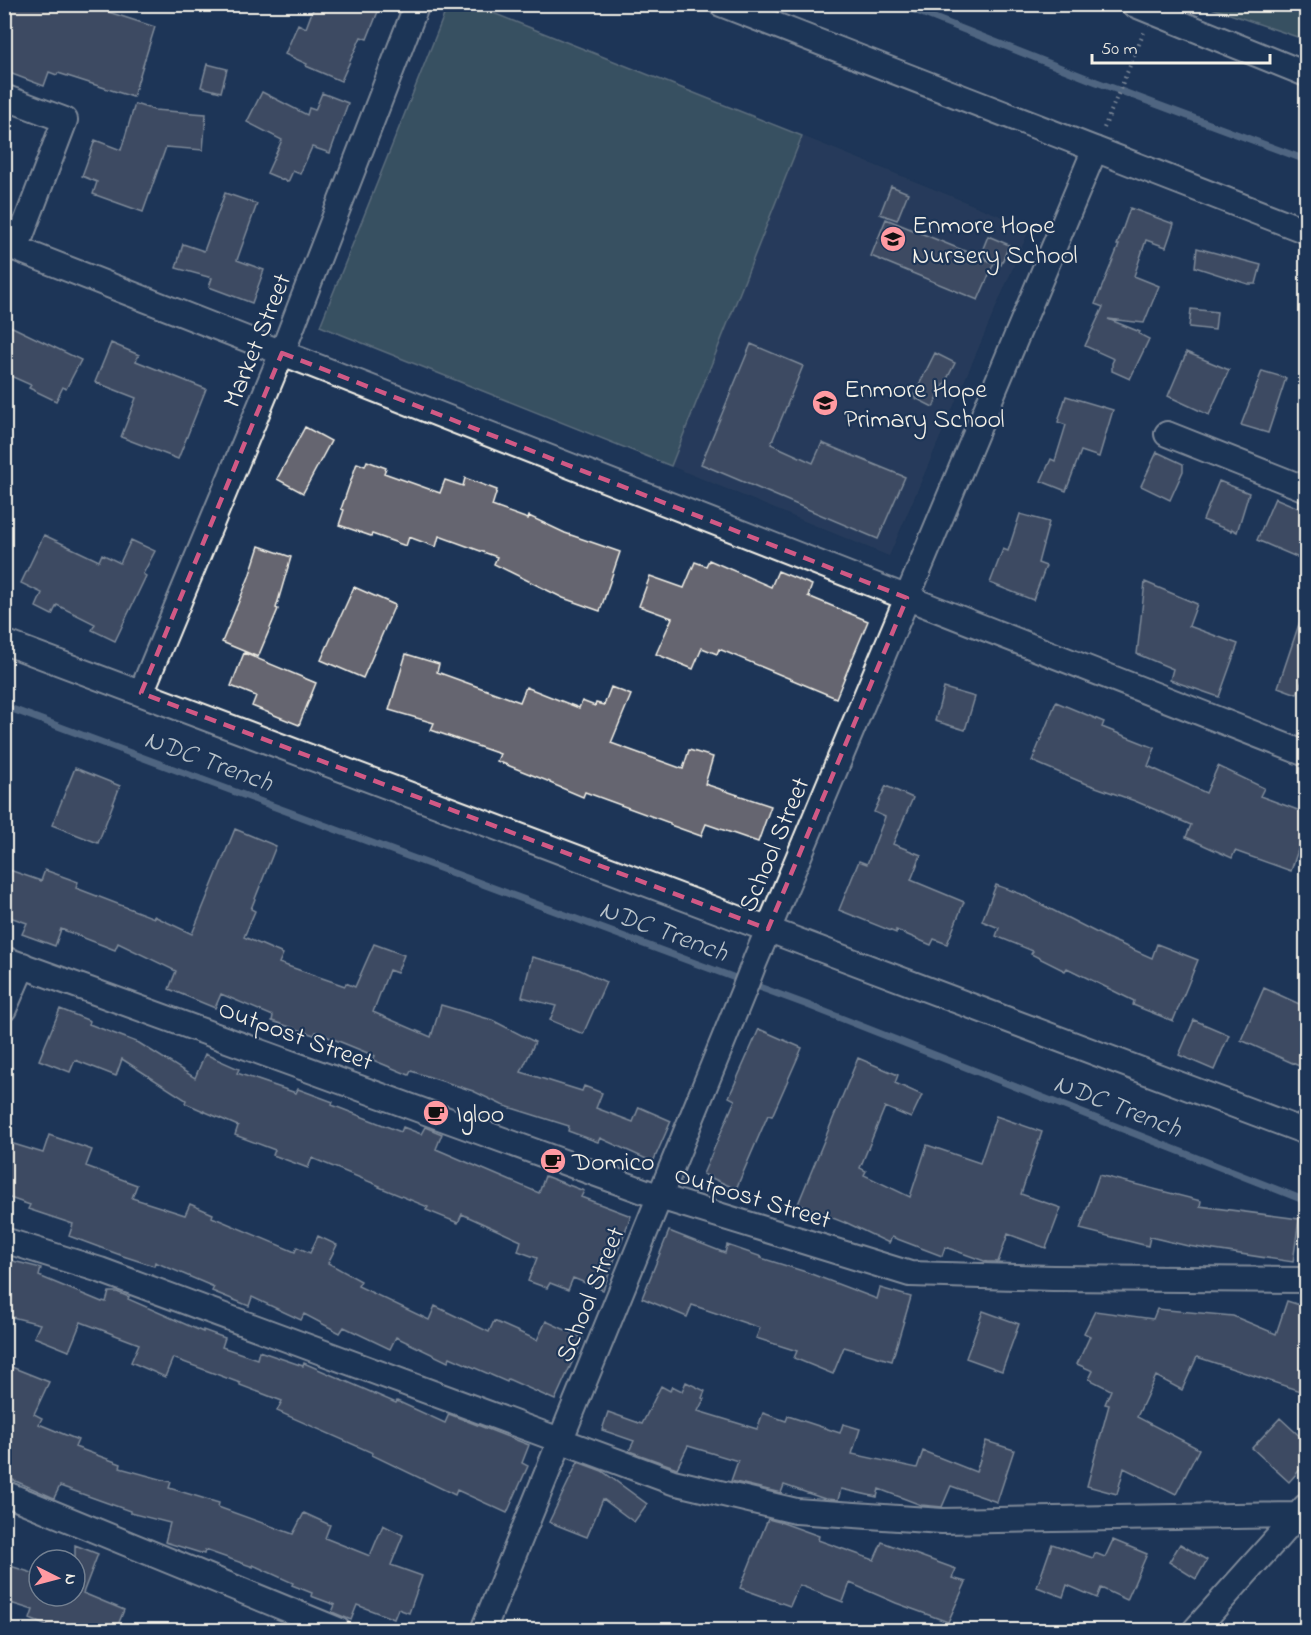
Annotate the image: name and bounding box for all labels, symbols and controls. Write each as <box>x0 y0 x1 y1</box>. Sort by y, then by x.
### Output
scale bar <box>1092 27 1270 65</box>
text: 50 m <box>1101 37 1138 63</box>
place label: Enmore Hope Nursery School <box>912 208 1078 276</box>
school or university icon: Enmore Hope Nursery School <box>878 224 908 254</box>
street label: Market Street <box>215 268 303 414</box>
place label: Enmore Hope Primary School <box>844 372 1005 440</box>
school or university icon: Enmore Hope Primary School <box>810 388 840 418</box>
water label: NDC Trench <box>139 721 279 804</box>
street label: School Street <box>730 772 821 919</box>
water label: NDC Trench <box>594 891 734 974</box>
street label: Outpost Street <box>212 991 378 1083</box>
water label: NDC Trench <box>1048 1065 1188 1150</box>
place label: Igloo <box>456 1097 504 1135</box>
cafe icon: Igloo <box>421 1098 451 1128</box>
place label: Domico <box>571 1145 655 1183</box>
cafe icon: Domico <box>538 1146 568 1176</box>
street label: Outpost Street <box>669 1157 836 1241</box>
street label: School Street <box>547 1221 636 1369</box>
north arrow <box>27 1548 87 1608</box>
text: N <box>57 1573 82 1586</box>

